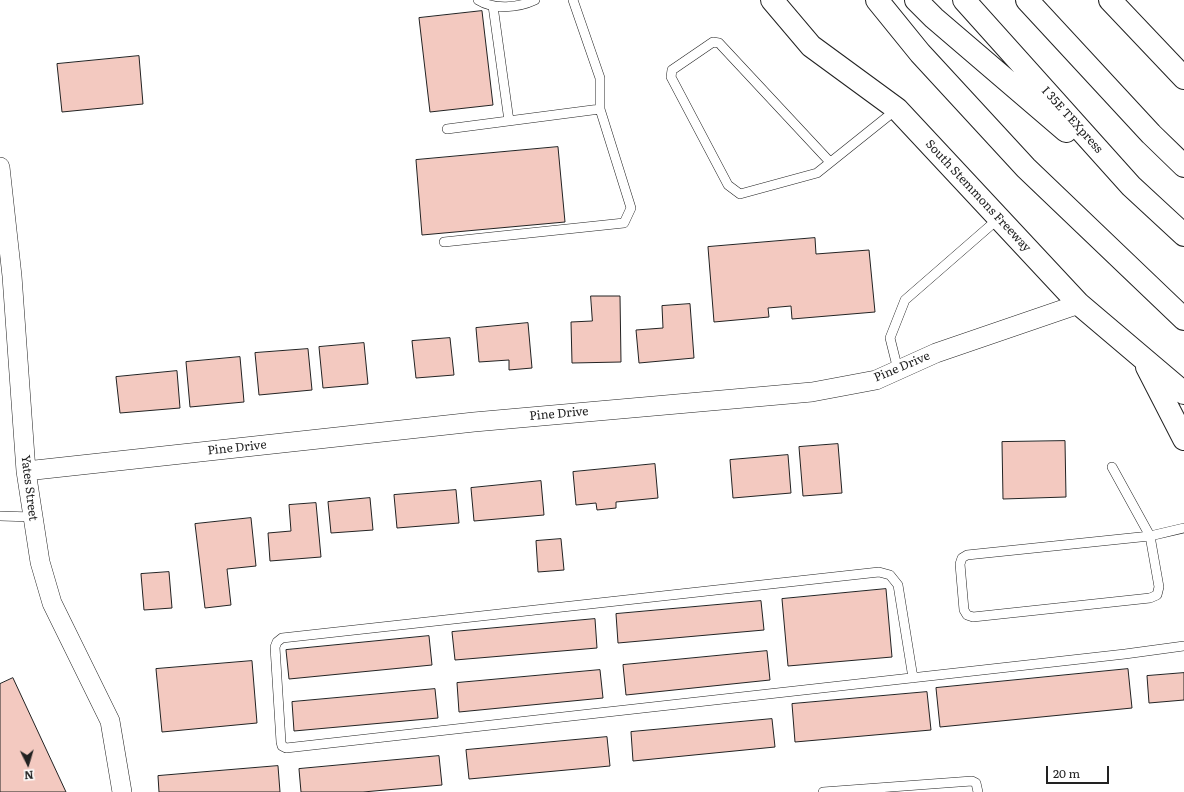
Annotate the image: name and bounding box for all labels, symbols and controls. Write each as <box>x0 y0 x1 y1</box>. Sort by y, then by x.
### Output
street label: I 35E TEXpress <box>1038 84 1106 156</box>
street label: South Stemmons Freeway <box>922 137 1034 255</box>
street label: Pine Drive <box>872 349 932 385</box>
street label: Pine Drive <box>529 404 589 424</box>
street label: Pine Drive <box>207 438 267 458</box>
street label: Yates Street <box>18 454 40 522</box>
north arrow <box>8 744 48 784</box>
scale bar <box>1048 758 1111 784</box>
text: 20 m <box>1053 764 1080 782</box>
text: N <box>24 768 34 784</box>

